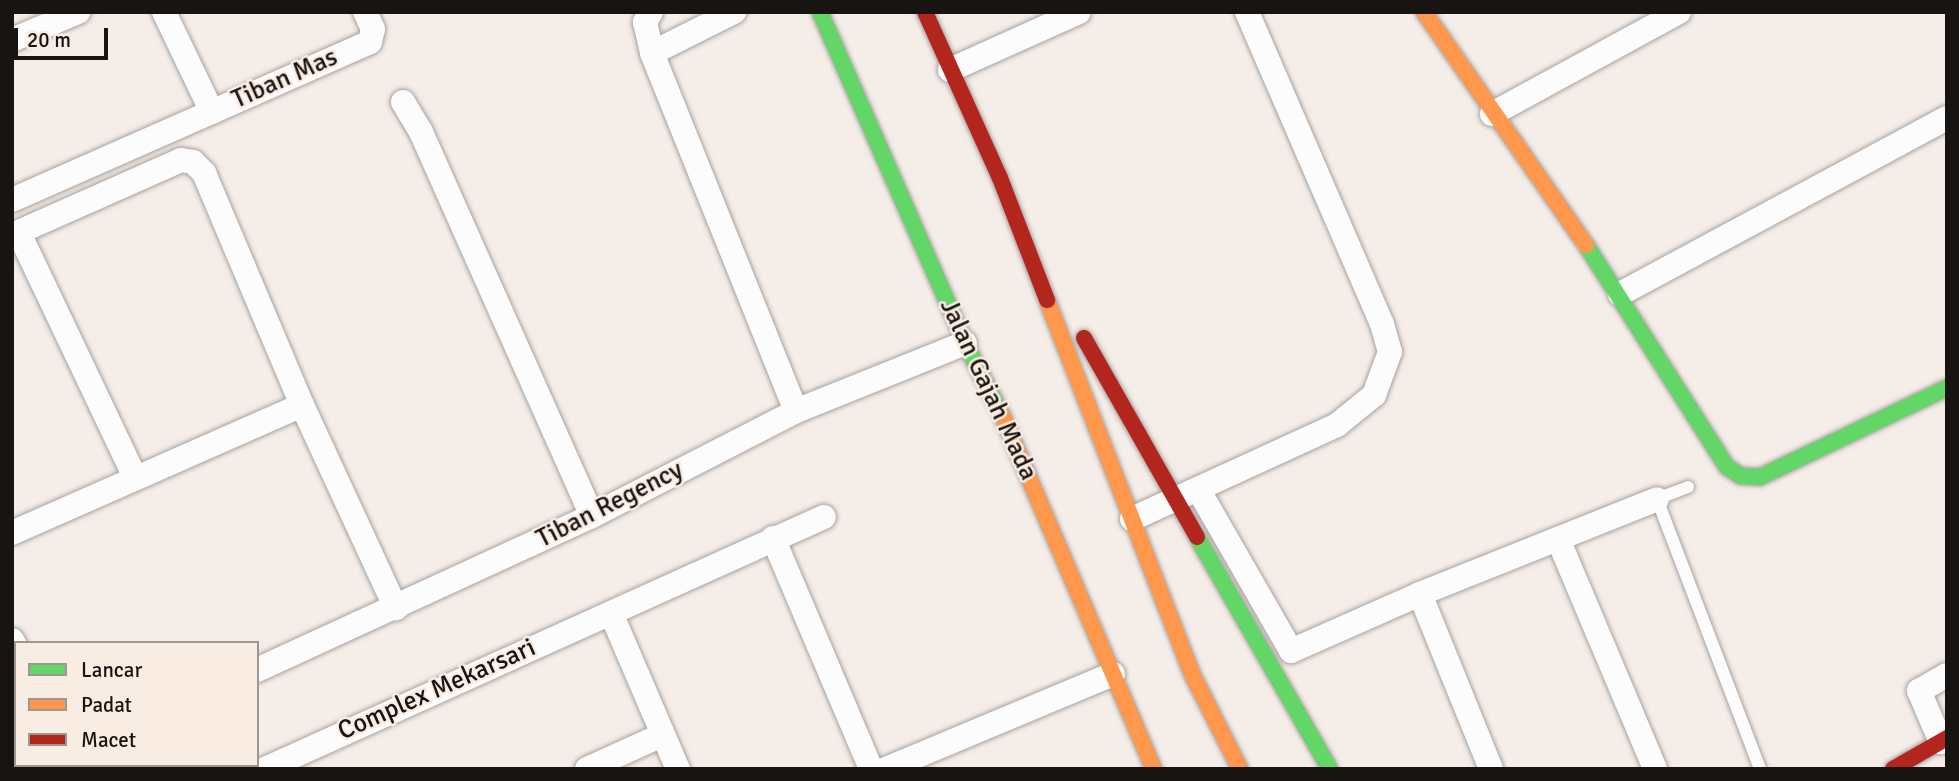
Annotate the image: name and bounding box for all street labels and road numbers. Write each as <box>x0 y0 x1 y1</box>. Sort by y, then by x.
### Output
street label: Tiban Mas <box>227 42 343 116</box>
street label: Jalan Gajah Mada <box>932 295 1044 485</box>
street label: Tiban Regency <box>532 455 688 555</box>
street label: Complex Mekarsari <box>333 632 541 748</box>

